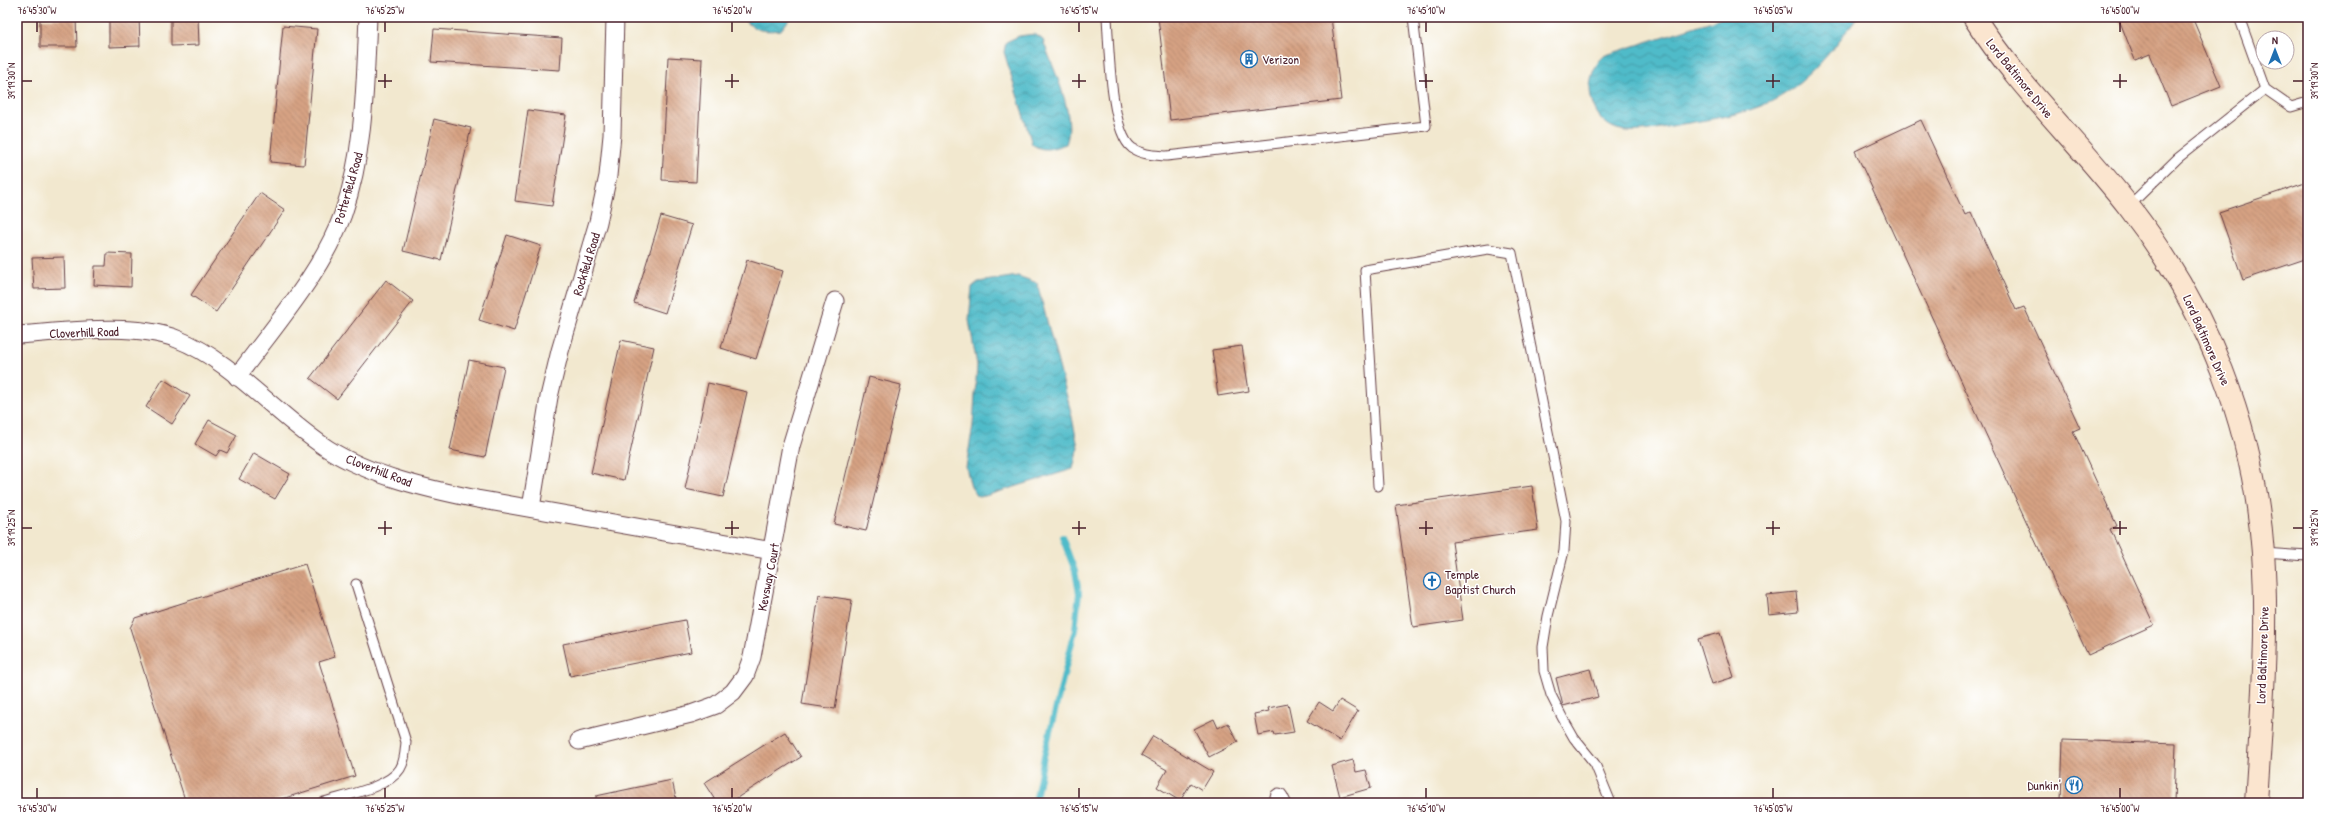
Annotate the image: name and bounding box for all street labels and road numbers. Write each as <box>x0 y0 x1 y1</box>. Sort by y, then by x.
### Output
street label: Lord Baltimore Drive <box>1982 34 2058 122</box>
street label: Potterfield Road <box>329 150 367 226</box>
street label: Rockfield Road <box>568 230 604 298</box>
street label: Lord Baltimore Drive <box>2179 292 2235 388</box>
street label: Cloverhill Road <box>49 322 119 342</box>
street label: Cloverhill Road <box>343 449 415 491</box>
street label: Kevsway Court <box>753 541 784 612</box>
street label: Lord Baltimore Drive <box>2251 606 2273 704</box>

